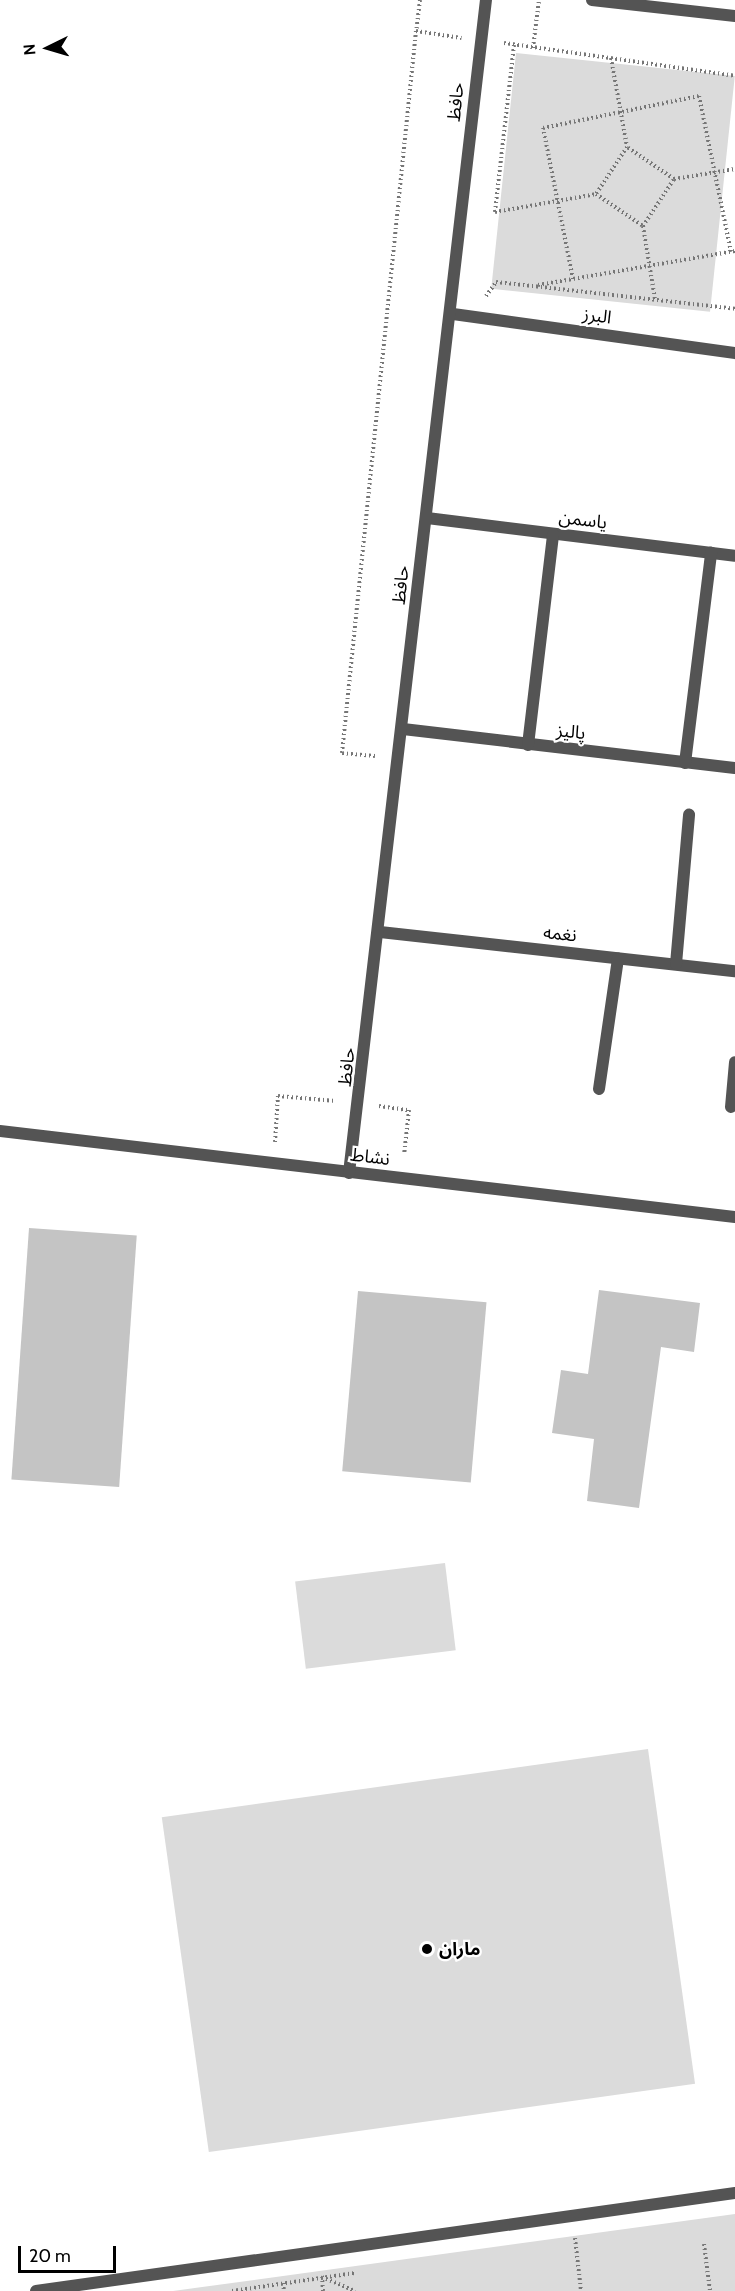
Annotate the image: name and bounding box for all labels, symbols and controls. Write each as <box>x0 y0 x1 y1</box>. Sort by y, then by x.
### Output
north arrow <box>18 18 78 78</box>
text: N <box>20 43 40 56</box>
street label: حافظ <box>443 82 469 122</box>
street label: البرز <box>581 303 613 329</box>
street label: یاسمن <box>558 506 608 534</box>
street label: حافظ <box>388 565 414 605</box>
street label: پالیز <box>555 720 587 744</box>
street label: نغمه <box>542 922 578 946</box>
street label: حافظ <box>334 1047 360 1087</box>
street label: نشاط <box>349 1144 391 1170</box>
place label: ماران <box>439 1938 480 1960</box>
marker: ماران <box>420 1942 434 1956</box>
scale bar <box>21 2234 118 2272</box>
text: 20 m <box>29 2245 71 2267</box>

